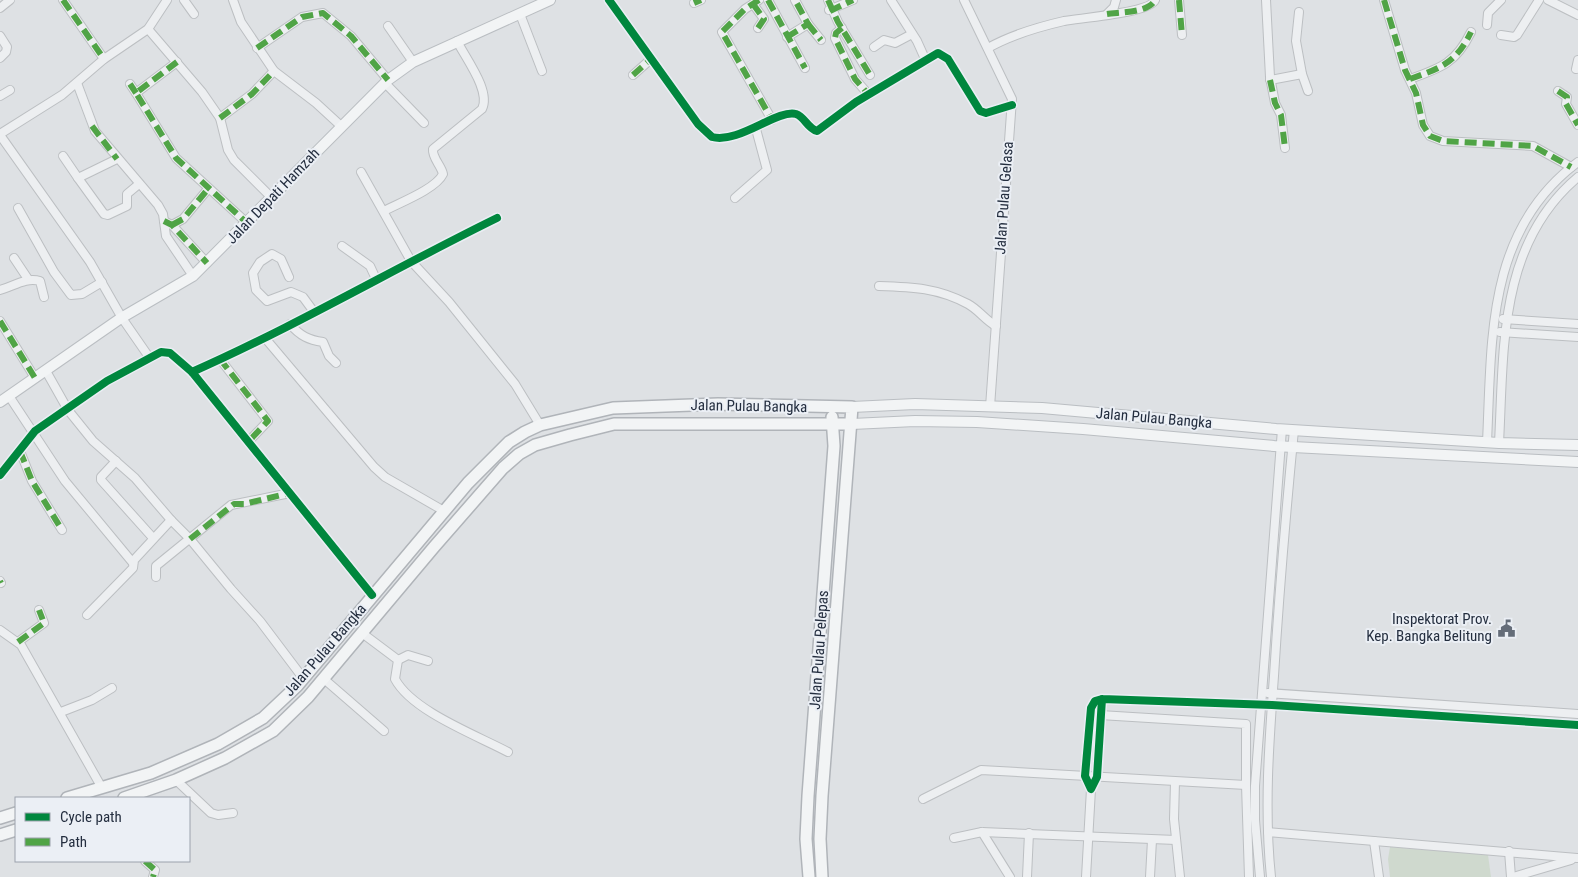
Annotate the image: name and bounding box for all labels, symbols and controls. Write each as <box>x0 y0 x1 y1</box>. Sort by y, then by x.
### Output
street label: Jalan Pulau Gelasa <box>991 141 1017 255</box>
street label: Jalan Depati Hamzah <box>223 144 323 248</box>
street label: Jalan Pulau Bangka <box>691 396 807 416</box>
street label: Jalan Pulau Bangka <box>1095 404 1213 432</box>
street label: Jalan Pulau Pelepas <box>806 589 832 710</box>
street label: Jalan Pulau Bangka <box>280 600 370 700</box>
place label: Inspektorat Prov. Kep. Bangka Belitung <box>1366 610 1492 645</box>
public building icon: Inspektorat Prov. Kep. Bangka Belitung <box>1496 618 1516 638</box>
legend <box>15 797 190 862</box>
text: Cycle path <box>60 808 122 826</box>
text: Path <box>60 833 87 851</box>

